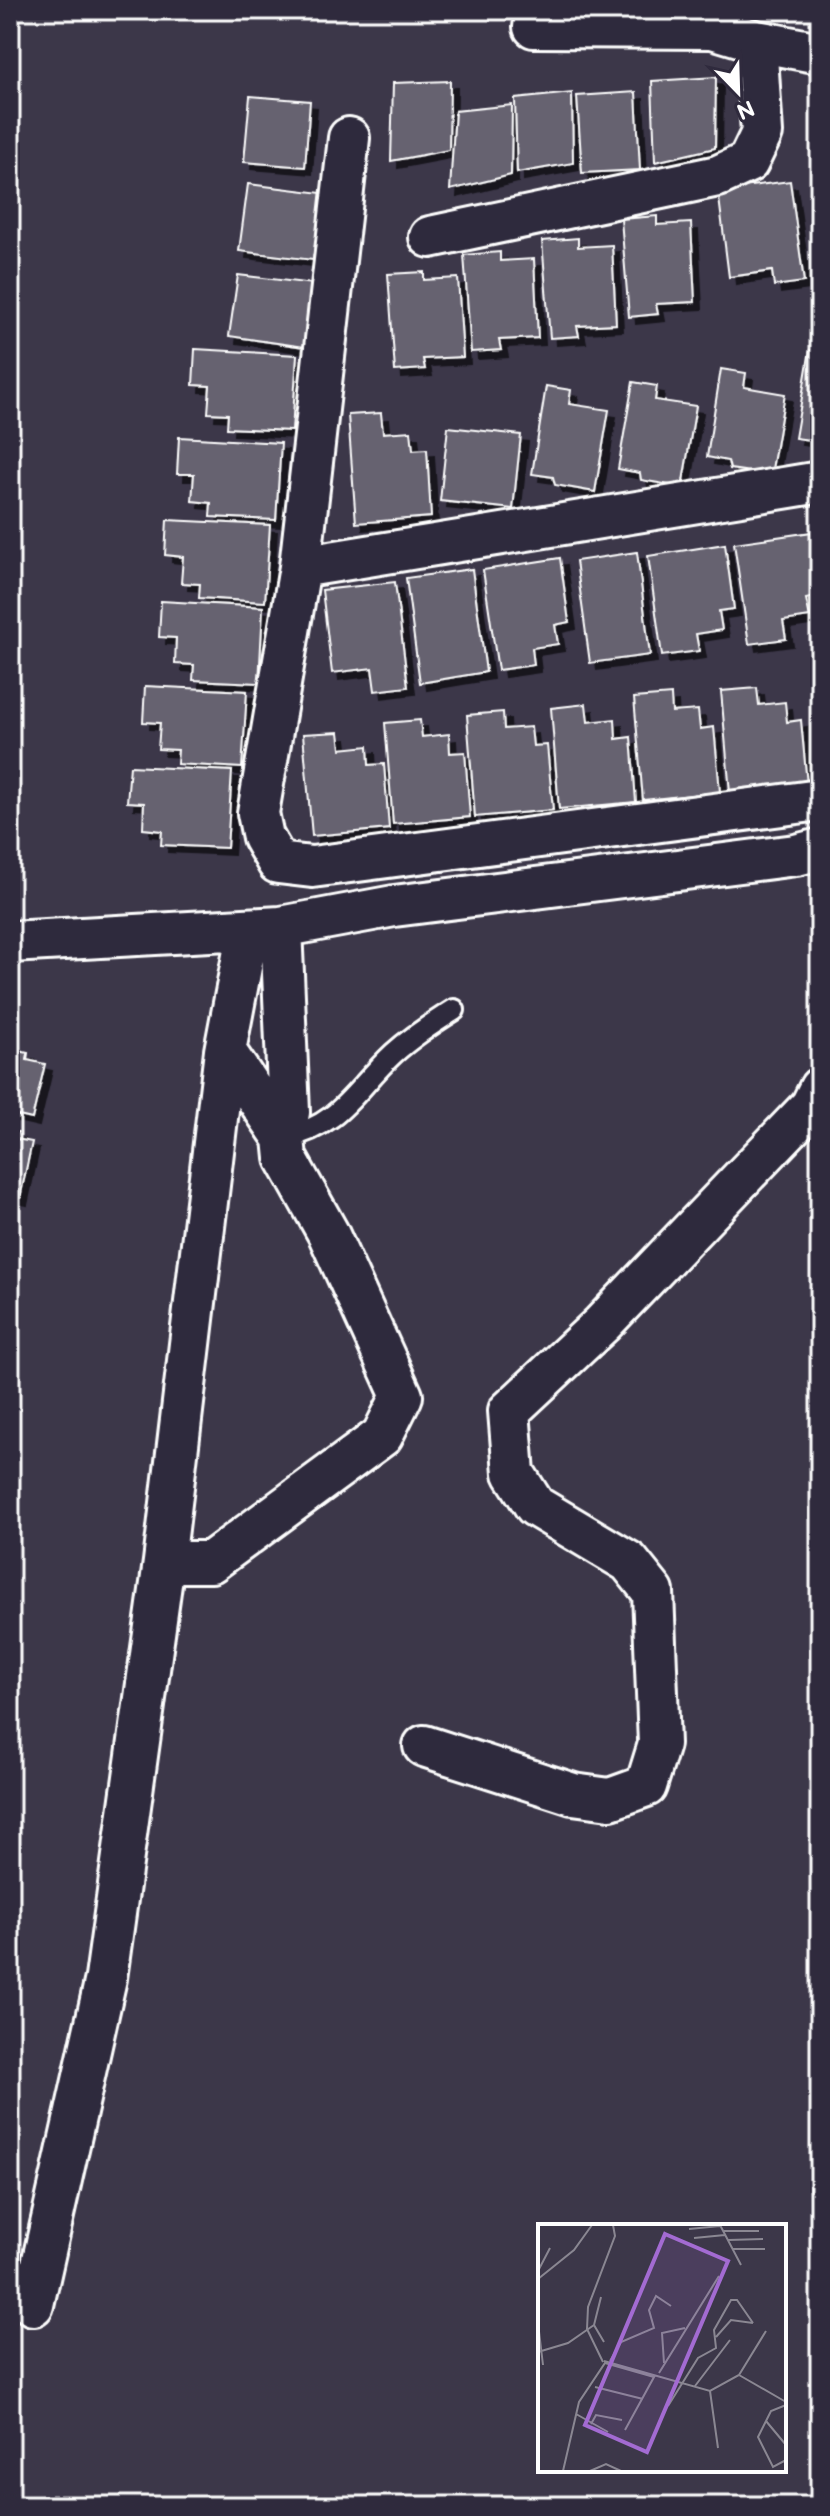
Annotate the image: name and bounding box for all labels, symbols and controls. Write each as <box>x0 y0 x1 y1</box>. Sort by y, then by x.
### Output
north arrow <box>698 52 778 132</box>
text: N <box>732 93 758 125</box>
inset map <box>538 2224 786 2472</box>

